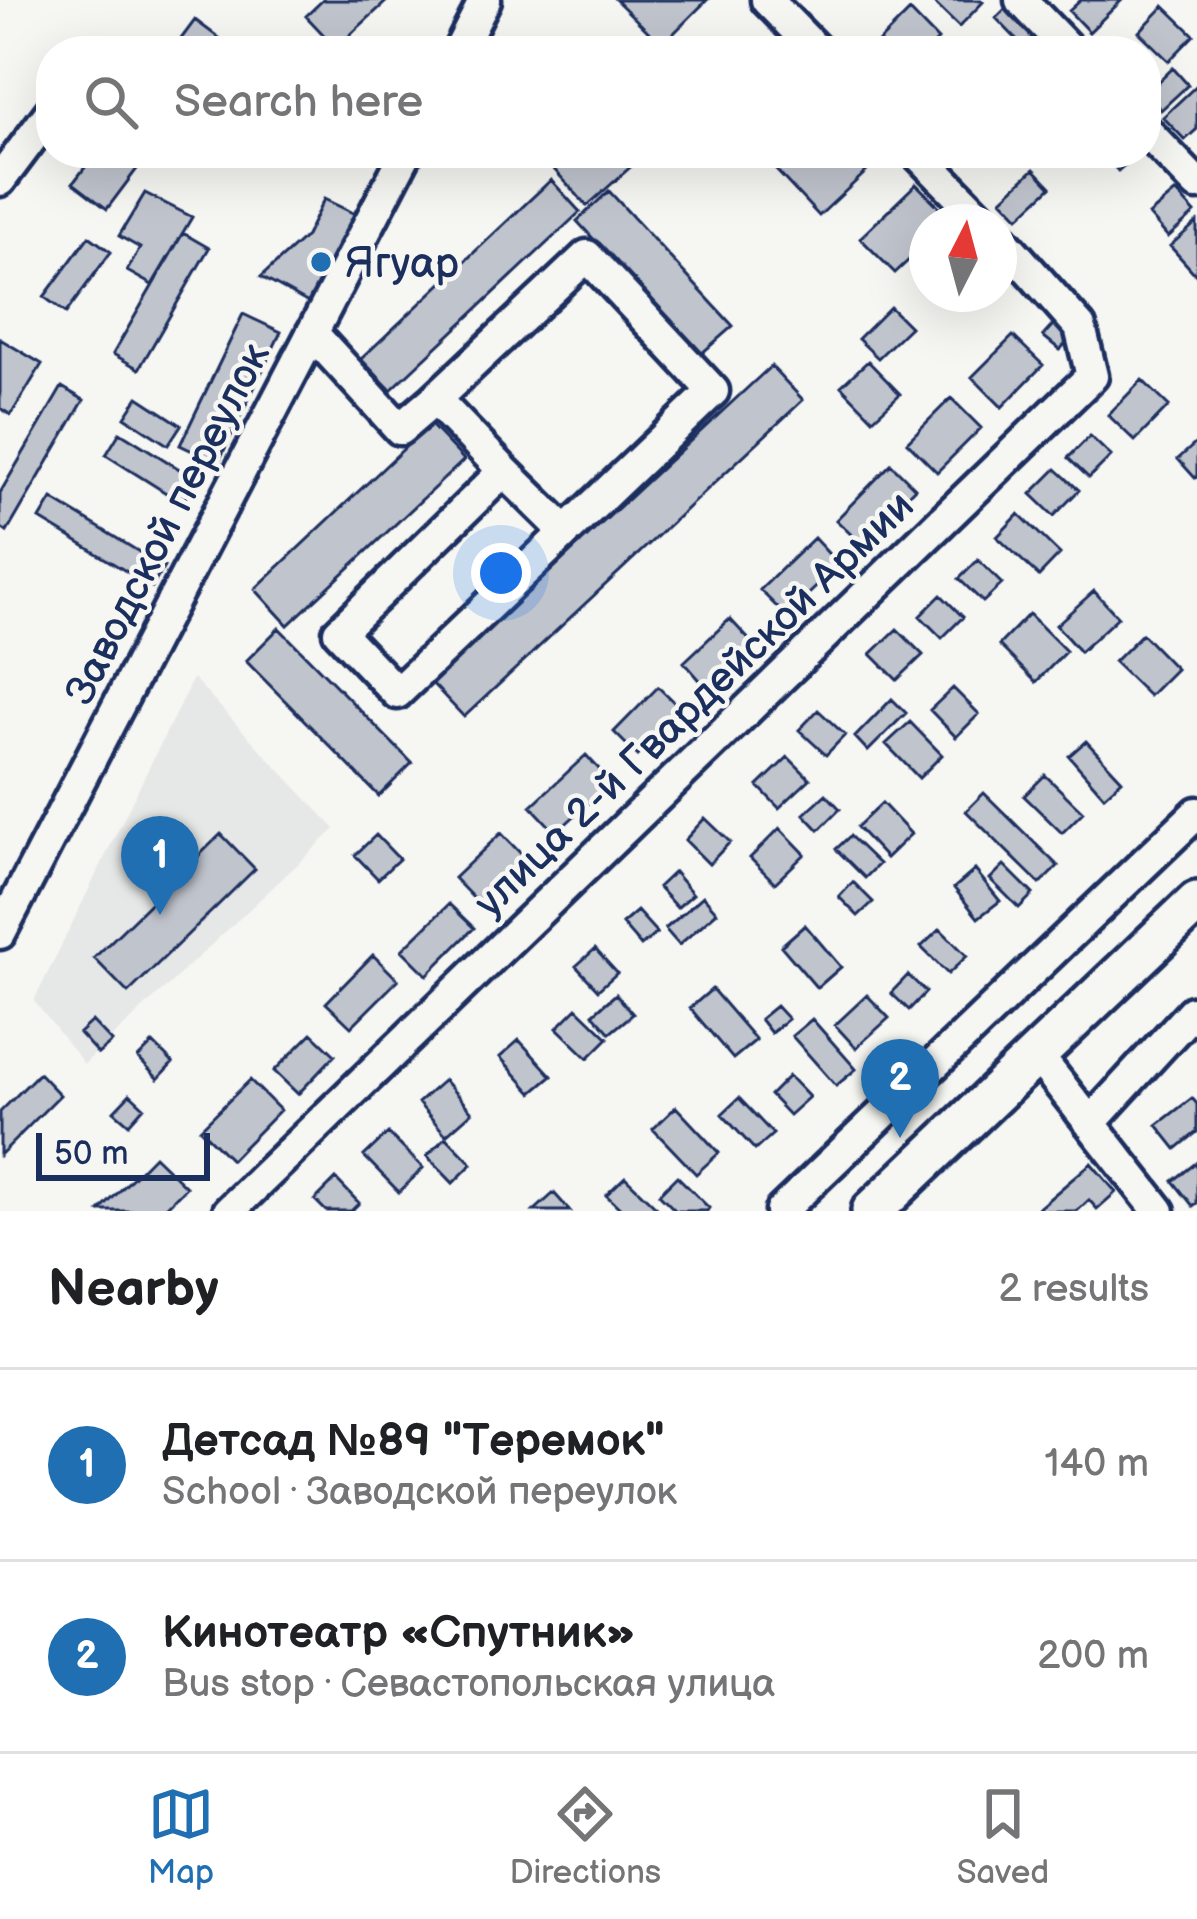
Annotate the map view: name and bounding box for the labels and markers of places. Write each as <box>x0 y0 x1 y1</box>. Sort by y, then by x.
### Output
place label: Ягуар <box>345 239 459 290</box>
marker: Ягуар <box>308 249 334 275</box>
pin: 1 <box>121 816 199 915</box>
pin: 2 <box>861 1039 939 1138</box>

